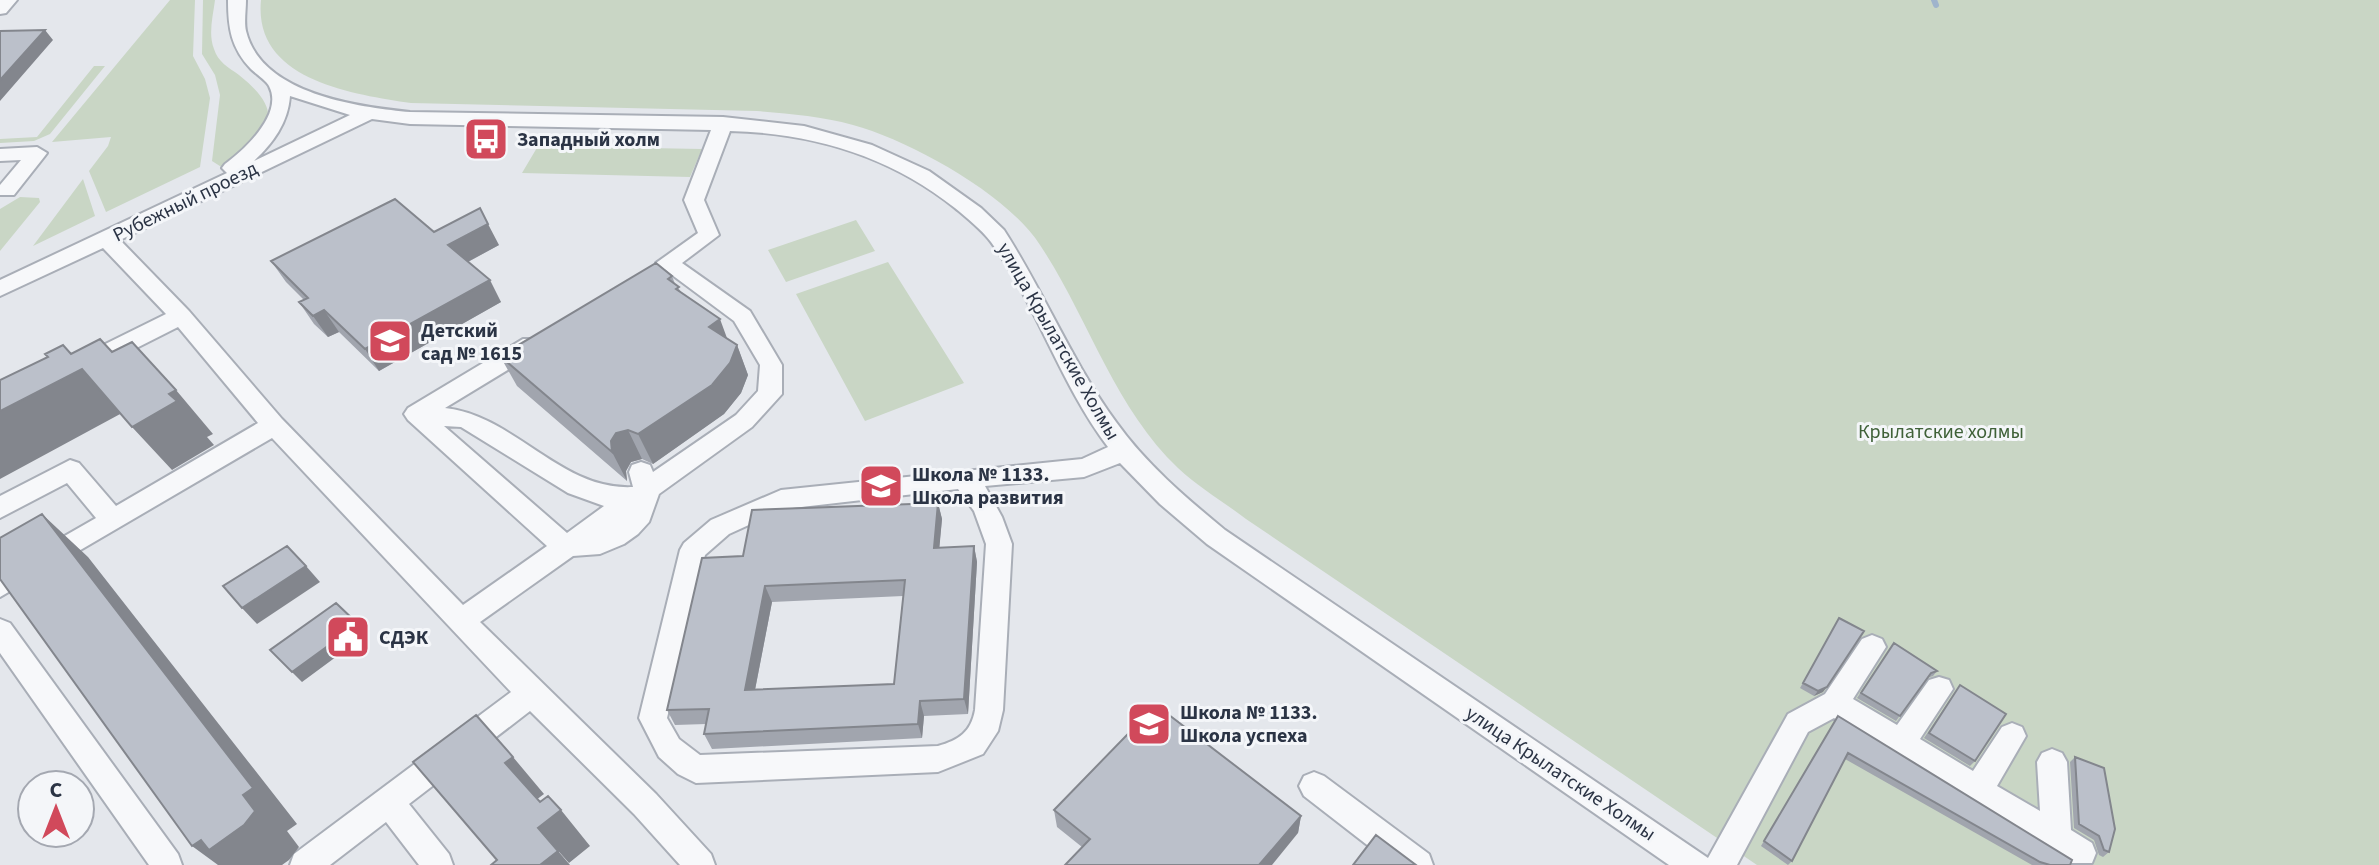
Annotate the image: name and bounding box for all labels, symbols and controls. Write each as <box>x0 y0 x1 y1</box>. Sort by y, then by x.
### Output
bus stop icon: Западный холм <box>462 115 510 163</box>
place label: Западный холм <box>517 126 660 154</box>
street label: Рубежный проезд <box>108 155 263 249</box>
street label: улица Крылатские Холмы <box>990 238 1126 445</box>
school or university icon: Детский сад № 1615 <box>366 317 414 365</box>
place label: Детский сад № 1615 <box>421 317 522 368</box>
park label: Крылатские холмы <box>1858 418 2024 446</box>
place label: Школа № 1133. Школа развития <box>912 461 1064 512</box>
school or university icon: Школа № 1133. Школа развития <box>857 462 905 510</box>
public building icon: СДЭК <box>324 613 372 661</box>
place label: СДЭК <box>379 624 429 652</box>
place label: Школа № 1133. Школа успеха <box>1180 699 1317 750</box>
school or university icon: Школа № 1133. Школа успеха <box>1125 700 1173 748</box>
street label: улица Крылатские Холмы <box>1460 700 1661 848</box>
north arrow <box>16 769 96 849</box>
text: С <box>50 774 63 806</box>

